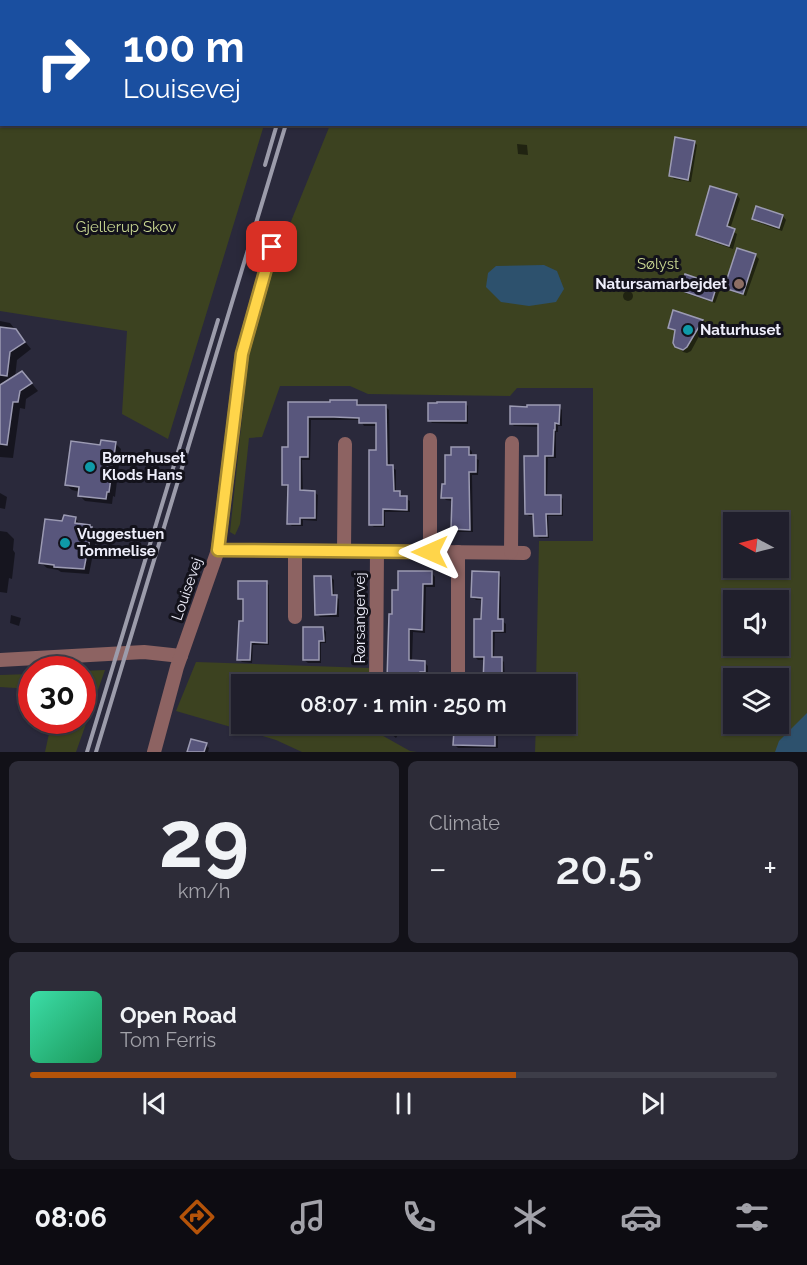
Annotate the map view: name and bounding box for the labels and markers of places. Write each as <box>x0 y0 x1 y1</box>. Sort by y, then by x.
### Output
pin <box>246 221 297 272</box>
place label: Natursamarbejdet <box>595 275 727 293</box>
marker: Natursamarbejdet <box>732 277 746 291</box>
place label: Naturhuset <box>700 321 781 339</box>
marker: Naturhuset <box>681 323 695 337</box>
place label: Børnehuset Klods Hans <box>102 449 186 484</box>
marker: Børnehuset Klods Hans <box>83 460 97 474</box>
place label: Vuggestuen Tommelise <box>77 525 164 560</box>
marker: Vuggestuen Tommelise <box>58 536 72 550</box>

